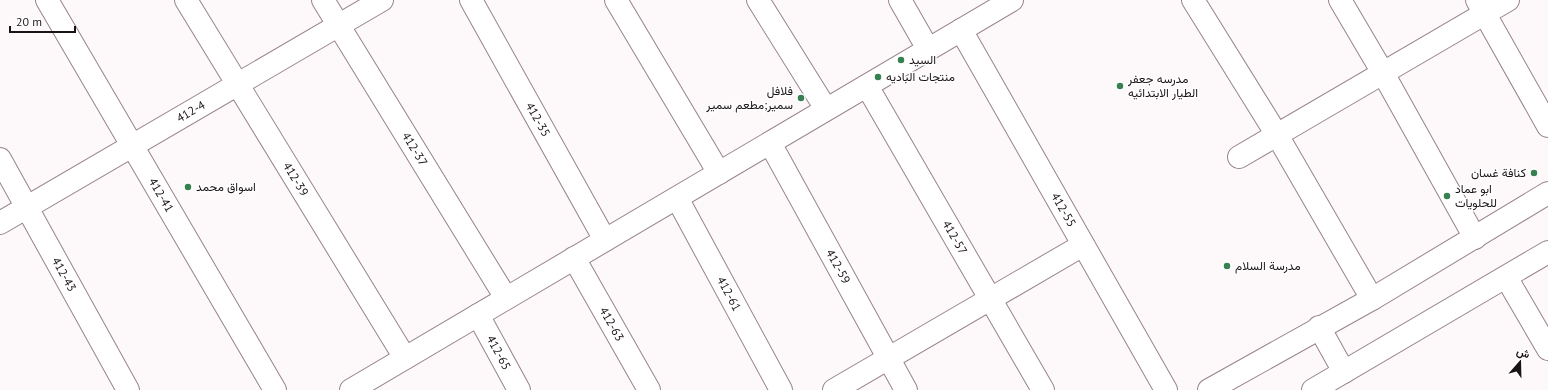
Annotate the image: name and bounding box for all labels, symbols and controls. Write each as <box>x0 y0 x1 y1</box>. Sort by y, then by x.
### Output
scale bar <box>10 8 75 34</box>
text: 20 m <box>16 14 42 29</box>
place label: السيد <box>909 52 936 67</box>
marker: السيد <box>896 55 906 65</box>
place label: منتجات الباديه <box>886 69 955 84</box>
place label: مدرسه جعفر الطيار الابتدائيه <box>1127 71 1198 101</box>
marker: منتجات الباديه <box>873 72 883 82</box>
marker: مدرسه جعفر الطيار الابتدائيه <box>1115 81 1125 91</box>
place label: فلافل سمير;مطعم سمير <box>705 83 793 113</box>
marker: فلافل سمير;مطعم سمير <box>796 93 806 103</box>
street label: 412-4 <box>174 97 208 125</box>
street label: 412-35 <box>523 100 554 139</box>
street label: 412-37 <box>399 129 431 169</box>
street label: 412-39 <box>280 159 312 199</box>
place label: كنافة غسان <box>1471 165 1526 180</box>
marker: كنافة غسان <box>1529 168 1539 178</box>
street label: 412-41 <box>146 175 177 215</box>
place label: اسواق محمد <box>196 179 256 195</box>
place label: ابو عماد للحلويات <box>1455 181 1497 211</box>
marker: اسواق محمد <box>183 182 193 192</box>
street label: 412-55 <box>1048 190 1080 229</box>
marker: ابو عماد للحلويات <box>1442 191 1452 201</box>
street label: 412-57 <box>939 217 971 257</box>
street label: 412-59 <box>823 246 854 286</box>
street label: 412-43 <box>49 254 80 294</box>
place label: مدرسة السلام <box>1235 258 1301 274</box>
marker: مدرسة السلام <box>1222 261 1232 271</box>
street label: 412-61 <box>714 274 745 313</box>
street label: 412-63 <box>596 304 628 344</box>
street label: 412-65 <box>484 333 515 372</box>
north arrow <box>1500 342 1540 382</box>
text: ش <box>1515 344 1532 361</box>

